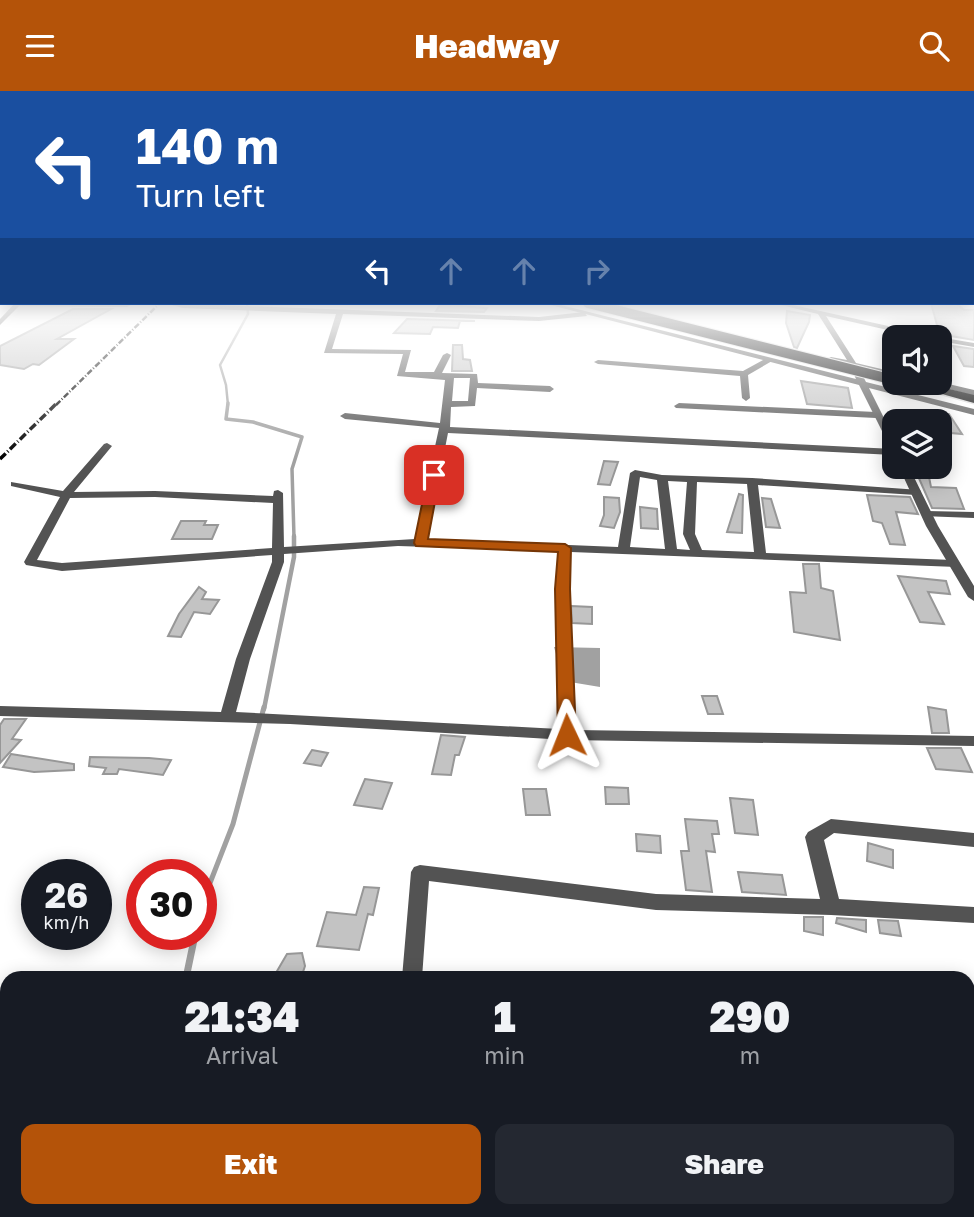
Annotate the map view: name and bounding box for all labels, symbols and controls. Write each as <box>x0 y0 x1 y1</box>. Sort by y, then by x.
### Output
icon: menu <box>21 27 59 65</box>
text: Headway <box>414 27 560 65</box>
icon: search <box>915 27 953 65</box>
text: 140 m <box>136 116 279 175</box>
icon: left <box>21 119 112 210</box>
text: Turn left <box>136 176 265 214</box>
icon: left <box>359 252 397 290</box>
icon: ahead <box>432 252 470 290</box>
icon: ahead <box>505 252 543 290</box>
icon: right <box>578 252 616 290</box>
map controls <box>882 325 952 479</box>
button: sound <box>882 325 952 395</box>
button: layers <box>882 409 952 479</box>
pin <box>404 445 464 505</box>
icon: arrive <box>415 456 453 494</box>
position arrow <box>530 698 604 772</box>
speed limit sign: 30 <box>126 859 217 950</box>
text: 26 <box>45 874 88 916</box>
text: km/h <box>44 911 89 933</box>
text: 21:34 <box>185 991 300 1041</box>
text: 1 <box>493 991 516 1041</box>
text: 290 <box>709 991 790 1041</box>
text: Arrival <box>206 1041 278 1069</box>
text: min <box>484 1041 525 1069</box>
text: m <box>740 1041 760 1069</box>
button: Exit <box>21 1124 481 1204</box>
button: Share <box>495 1124 954 1204</box>

